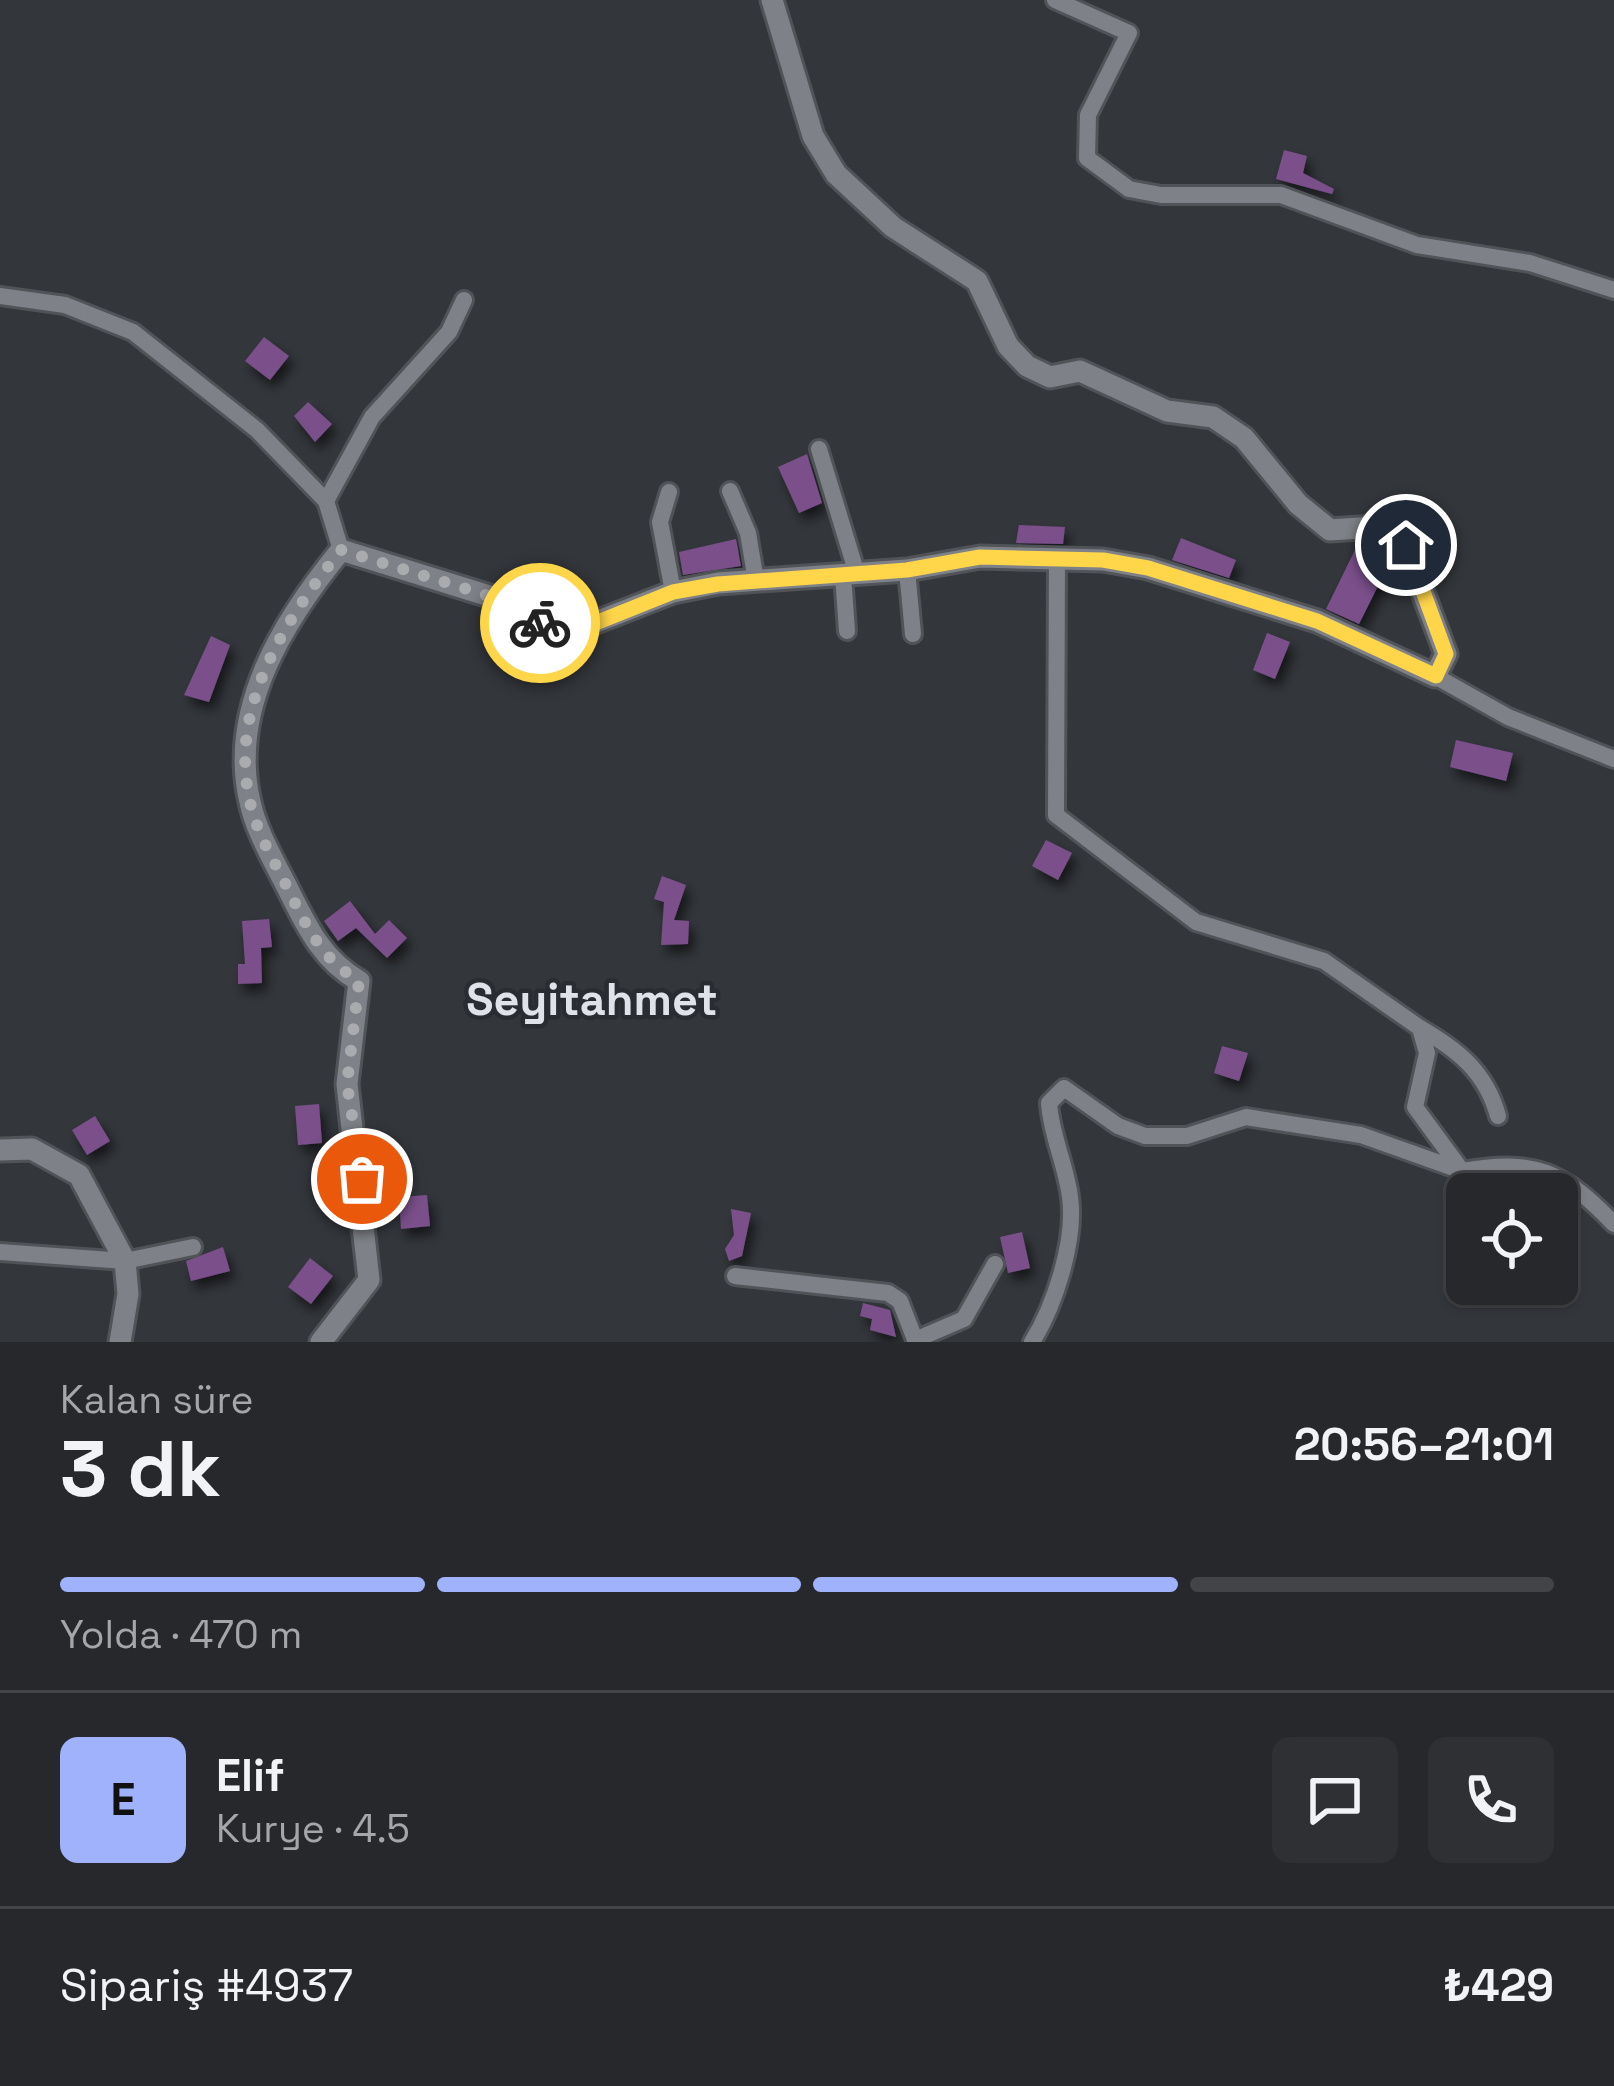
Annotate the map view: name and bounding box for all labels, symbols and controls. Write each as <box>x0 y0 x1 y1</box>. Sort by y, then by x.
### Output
pin <box>1355 494 1457 596</box>
icon: home <box>1373 512 1439 578</box>
courier <box>480 563 600 683</box>
icon: bike <box>507 590 573 656</box>
district label: Seyitahmet <box>466 971 718 1028</box>
pin <box>311 1128 413 1230</box>
icon: bag <box>329 1146 395 1212</box>
map controls <box>1446 1173 1578 1305</box>
button: locate <box>1446 1173 1578 1305</box>
text: Kalan süre <box>60 1375 254 1424</box>
text: 20:56–21:01 <box>1294 1416 1554 1473</box>
text: 3 dk <box>60 1419 221 1519</box>
text: Yolda · 470 m <box>60 1610 302 1659</box>
button: chat <box>1272 1737 1398 1863</box>
button: phone <box>1428 1737 1554 1863</box>
text: Elif <box>216 1747 285 1804</box>
text: E <box>111 1771 135 1828</box>
text: Kurye · 4.5 <box>216 1804 410 1853</box>
text: Sipariş #4937 <box>60 1957 353 2014</box>
text: ₺429 <box>1443 1957 1554 2014</box>

